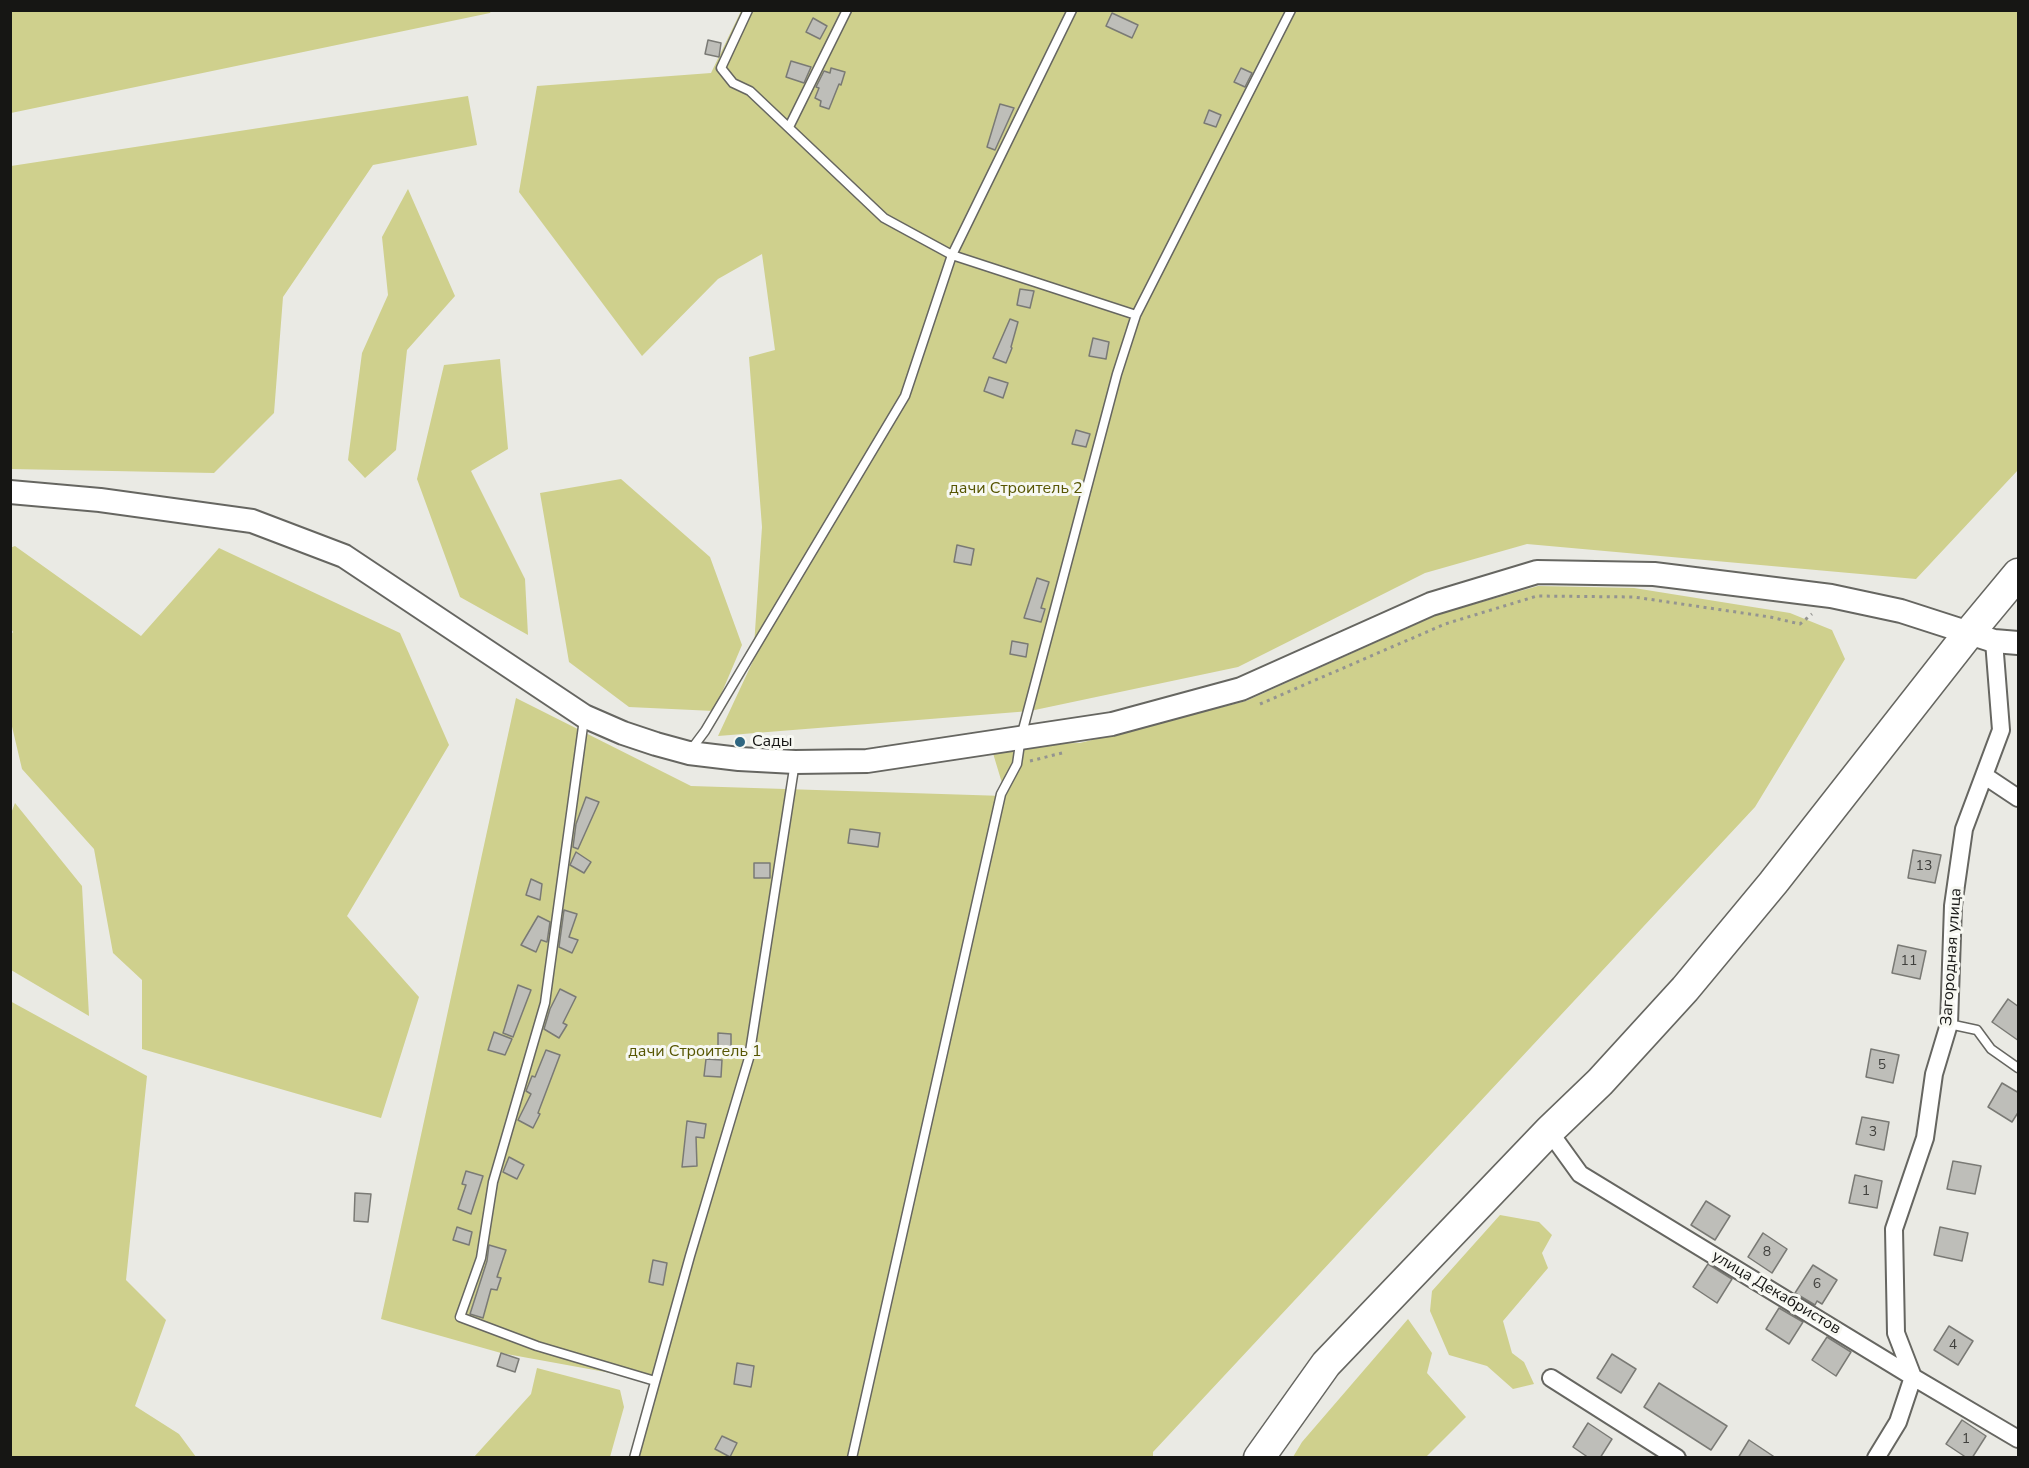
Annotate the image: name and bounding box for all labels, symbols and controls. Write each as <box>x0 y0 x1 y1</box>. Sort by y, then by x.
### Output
park label: дачи Строитель 2 <box>949 479 1083 499</box>
place label: Сады <box>752 732 792 752</box>
marker: Сады <box>733 735 747 749</box>
house number: 13 <box>1916 859 1932 875</box>
street label: Загородная улица <box>1938 887 1966 1027</box>
house number: 11 <box>1901 954 1917 970</box>
park label: дачи Строитель 1 <box>628 1042 762 1062</box>
house number: 5 <box>1878 1058 1886 1074</box>
house number: 3 <box>1869 1125 1877 1141</box>
house number: 1 <box>1862 1184 1870 1200</box>
house number: 8 <box>1763 1245 1771 1261</box>
street label: улица Декабристов <box>1708 1247 1844 1339</box>
house number: 6 <box>1813 1277 1821 1293</box>
house number: 4 <box>1949 1338 1957 1354</box>
house number: 1 <box>1962 1432 1970 1448</box>

